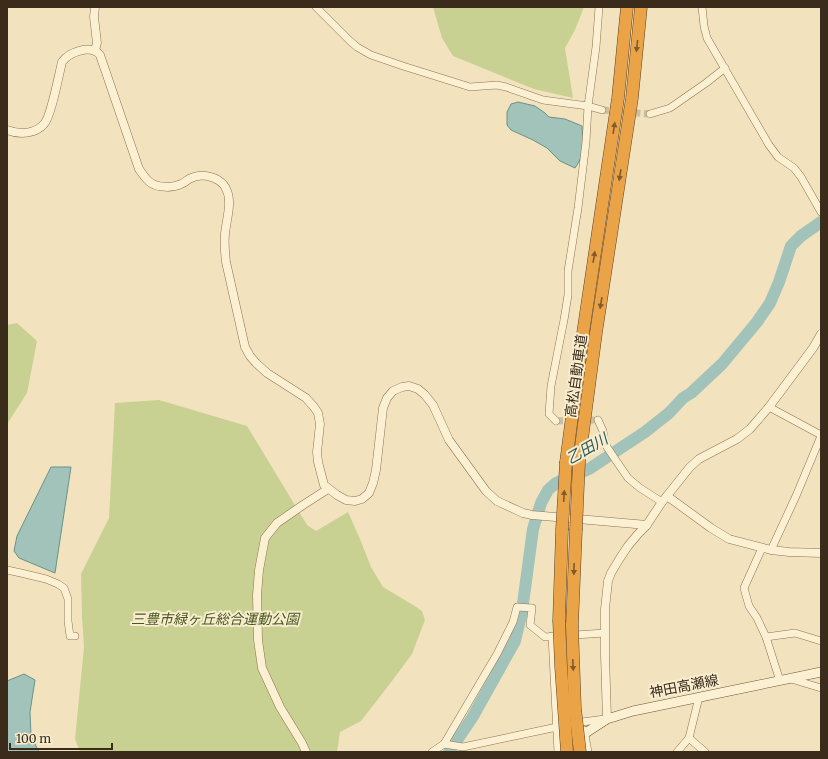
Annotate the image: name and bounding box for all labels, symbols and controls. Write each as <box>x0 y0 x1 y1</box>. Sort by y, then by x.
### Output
one-way arrow <box>634 40 640 52</box>
one-way arrow <box>611 122 617 134</box>
one-way arrow <box>617 169 623 181</box>
one-way arrow <box>591 251 597 263</box>
one-way arrow <box>598 297 604 309</box>
street label: 高松自動車道 <box>561 333 591 419</box>
water label: 乙田川 <box>563 428 613 468</box>
one-way arrow <box>560 490 567 502</box>
one-way arrow <box>571 563 578 575</box>
park label: 三豊市緑ヶ丘総合運動公園 <box>131 610 301 628</box>
one-way arrow <box>570 659 576 672</box>
street label: 神田高瀬線 <box>648 670 720 702</box>
scale bar <box>10 725 112 751</box>
text: 100 m <box>16 731 51 746</box>

